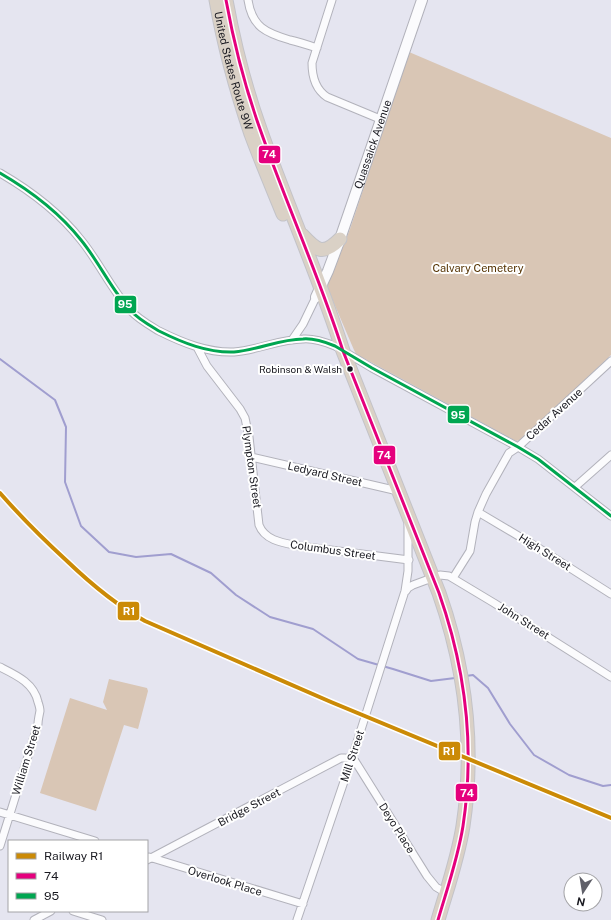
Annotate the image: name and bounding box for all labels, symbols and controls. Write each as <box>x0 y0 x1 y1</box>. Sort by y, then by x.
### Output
street label: United States Route 9W <box>212 10 255 132</box>
street label: Quassaick Avenue <box>352 98 393 190</box>
line badge: 74 <box>258 145 281 164</box>
text: 74 <box>262 148 276 160</box>
park label: Calvary Cemetery <box>432 262 524 274</box>
line badge: 95 <box>114 295 137 314</box>
text: 95 <box>118 298 132 310</box>
place label: Robinson & Walsh <box>259 363 342 375</box>
marker: Robinson & Walsh <box>345 364 355 374</box>
street label: Cedar Avenue <box>524 386 584 442</box>
line badge: 95 <box>447 405 470 424</box>
text: 95 <box>451 409 465 421</box>
street label: Plympton Street <box>240 425 264 509</box>
line badge: 74 <box>373 445 396 465</box>
text: 74 <box>377 449 391 461</box>
street label: Ledyard Street <box>286 460 364 488</box>
street label: High Street <box>517 531 573 573</box>
street label: Columbus Street <box>289 538 377 562</box>
line badge: R1 <box>117 601 140 621</box>
street label: John Street <box>496 601 552 641</box>
text: R1 <box>123 605 135 617</box>
street label: William Street <box>10 723 42 797</box>
street label: Mill Street <box>338 729 366 783</box>
line badge: R1 <box>438 741 461 761</box>
text: R1 <box>443 745 455 757</box>
line badge: 74 <box>455 783 478 802</box>
street label: Bridge Street <box>216 786 282 828</box>
text: 74 <box>460 787 474 799</box>
street label: Deyo Place <box>377 801 417 855</box>
legend <box>8 840 148 912</box>
text: Railway R1 <box>44 849 103 863</box>
street label: Overlook Place <box>186 864 264 898</box>
text: 74 <box>44 869 59 883</box>
north arrow <box>563 872 603 912</box>
text: 95 <box>44 889 59 903</box>
text: N <box>575 895 586 909</box>

